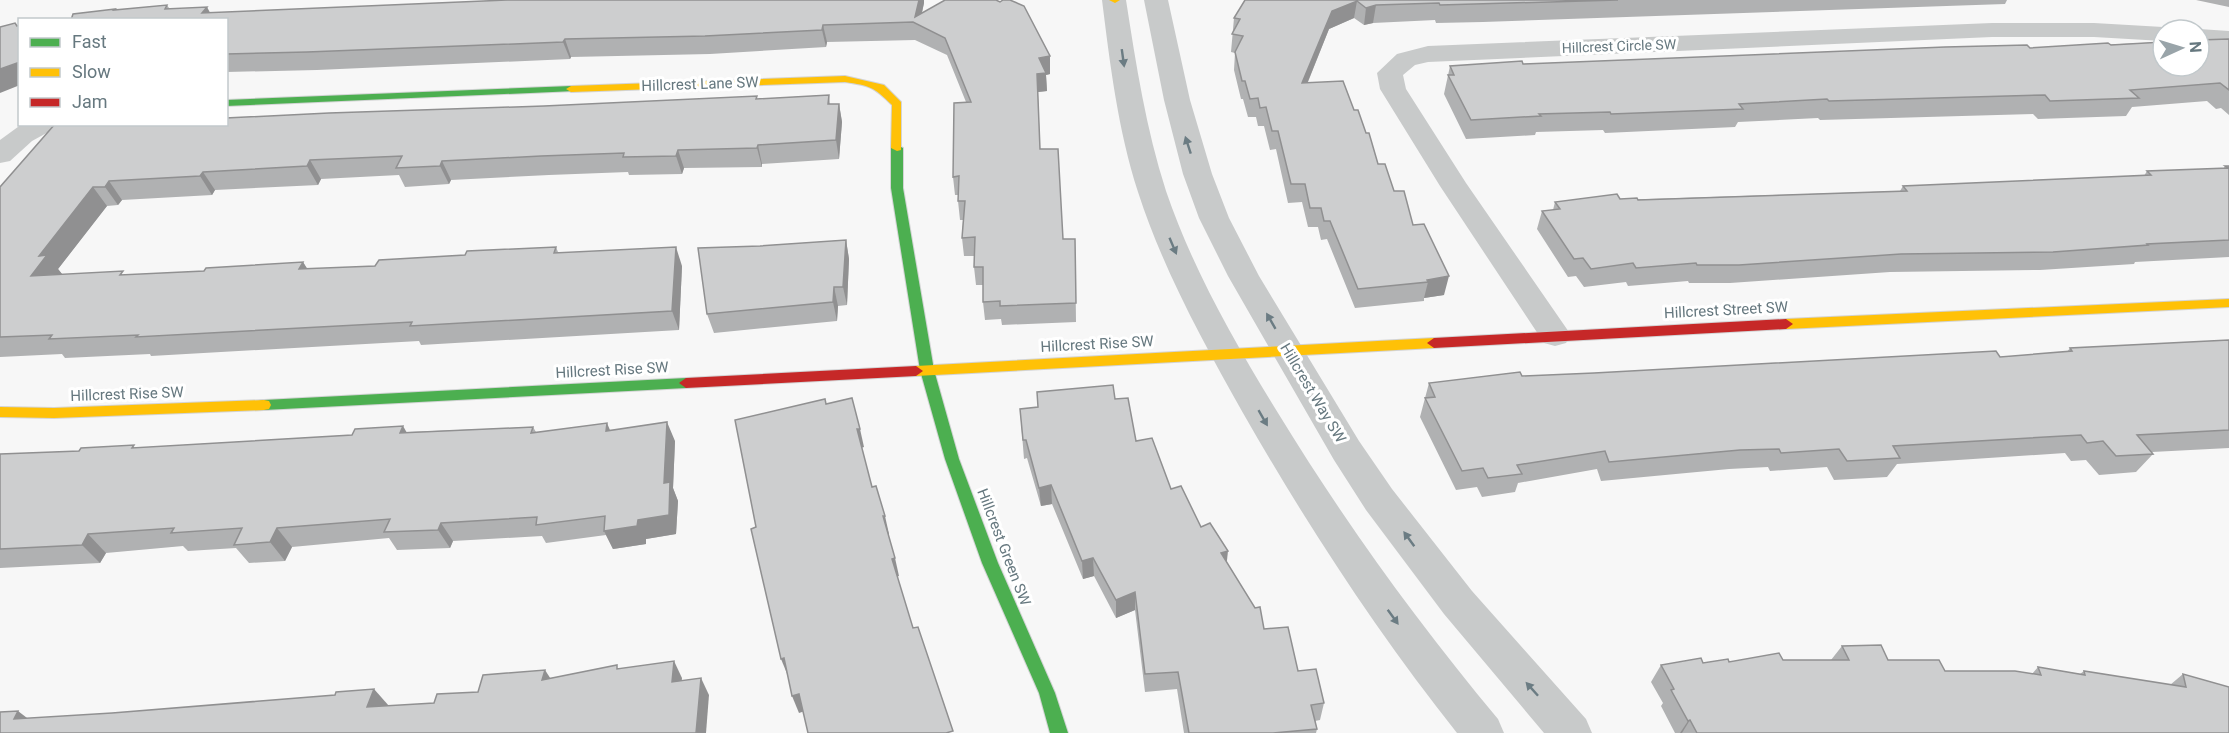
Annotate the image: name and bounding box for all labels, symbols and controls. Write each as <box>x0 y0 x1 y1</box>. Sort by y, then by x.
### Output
legend <box>18 18 228 126</box>
north arrow <box>2151 18 2211 78</box>
text: Fast <box>72 31 107 52</box>
street label: Hillcrest Circle SW <box>1562 36 1677 56</box>
text: N <box>2186 41 2205 53</box>
one-way arrow <box>1118 49 1127 68</box>
text: Slow <box>72 61 111 82</box>
street label: Hillcrest Lane SW <box>641 73 759 95</box>
text: Jam <box>72 91 108 112</box>
one-way arrow <box>1183 136 1193 154</box>
one-way arrow <box>1168 237 1178 255</box>
street label: Hillcrest Street SW <box>1663 298 1789 322</box>
one-way arrow <box>1265 313 1276 329</box>
street label: Hillcrest Rise SW <box>1040 332 1154 356</box>
street label: Hillcrest Way SW <box>1276 340 1350 446</box>
street label: Hillcrest Rise SW <box>555 358 669 382</box>
street label: Hillcrest Rise SW <box>70 383 184 405</box>
one-way arrow <box>1258 410 1269 426</box>
street label: Hillcrest Green SW <box>973 486 1035 608</box>
one-way arrow <box>1403 531 1415 547</box>
one-way arrow <box>1387 608 1399 624</box>
one-way arrow <box>1526 682 1539 697</box>

